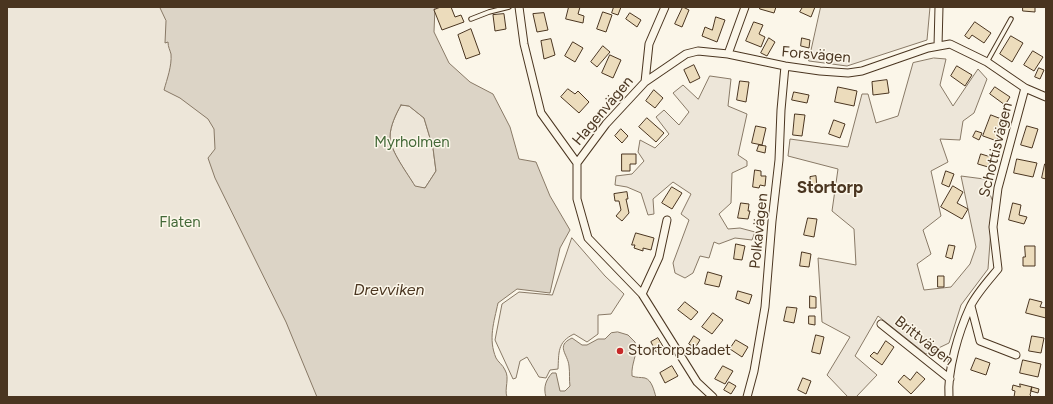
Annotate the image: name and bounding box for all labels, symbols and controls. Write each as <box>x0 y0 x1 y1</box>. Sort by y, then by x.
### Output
street label: Forsvägen <box>781 43 851 67</box>
street label: Hagenvägen <box>569 73 637 149</box>
street label: Schottisvägen <box>976 101 1016 199</box>
park label: Myrholmen <box>374 134 450 152</box>
district label: Stortorp <box>797 178 863 198</box>
street label: Polkavägen <box>746 192 772 270</box>
park label: Flaten <box>159 214 201 232</box>
water label: Drevviken <box>354 280 424 300</box>
street label: Brittvägen <box>891 312 957 370</box>
place label: Stortorpsbadet <box>628 342 731 360</box>
marker: Stortorpsbadet <box>615 346 625 356</box>

